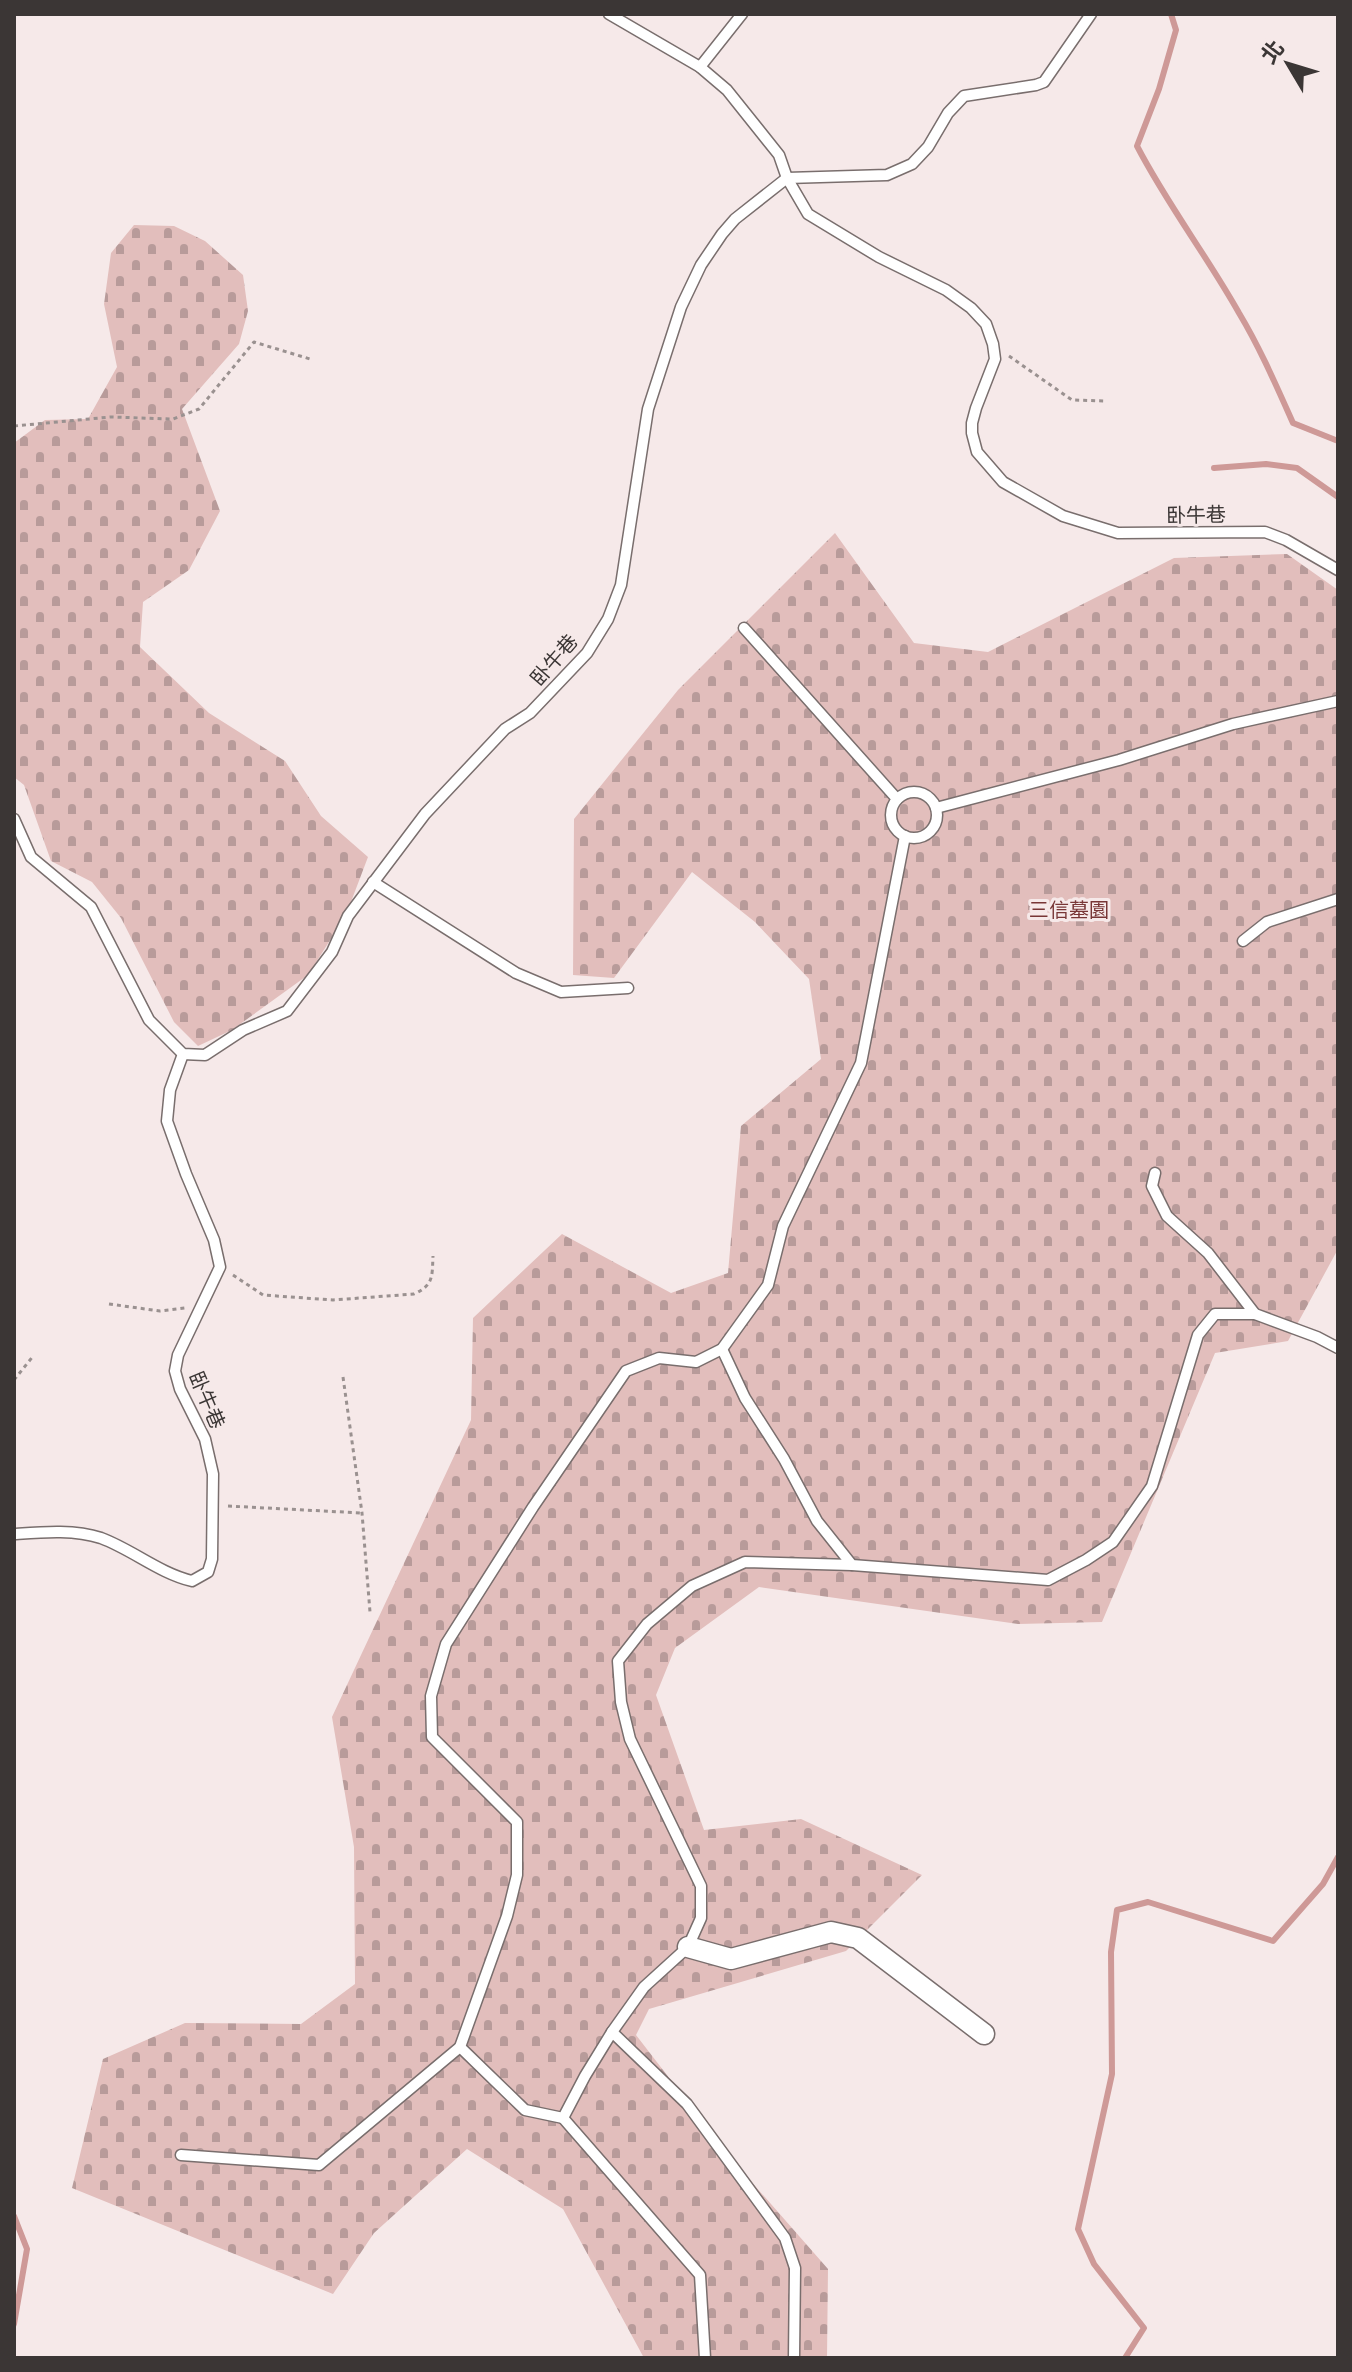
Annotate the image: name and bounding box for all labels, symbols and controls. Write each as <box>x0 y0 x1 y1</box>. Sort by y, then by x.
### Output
north arrow <box>1248 24 1328 104</box>
text: 北 <box>1255 35 1289 68</box>
street label: 卧牛巷 <box>1166 502 1226 528</box>
street label: 卧牛巷 <box>525 629 583 691</box>
park label: 三信墓園 <box>1029 898 1109 922</box>
street label: 卧牛巷 <box>184 1368 230 1432</box>

